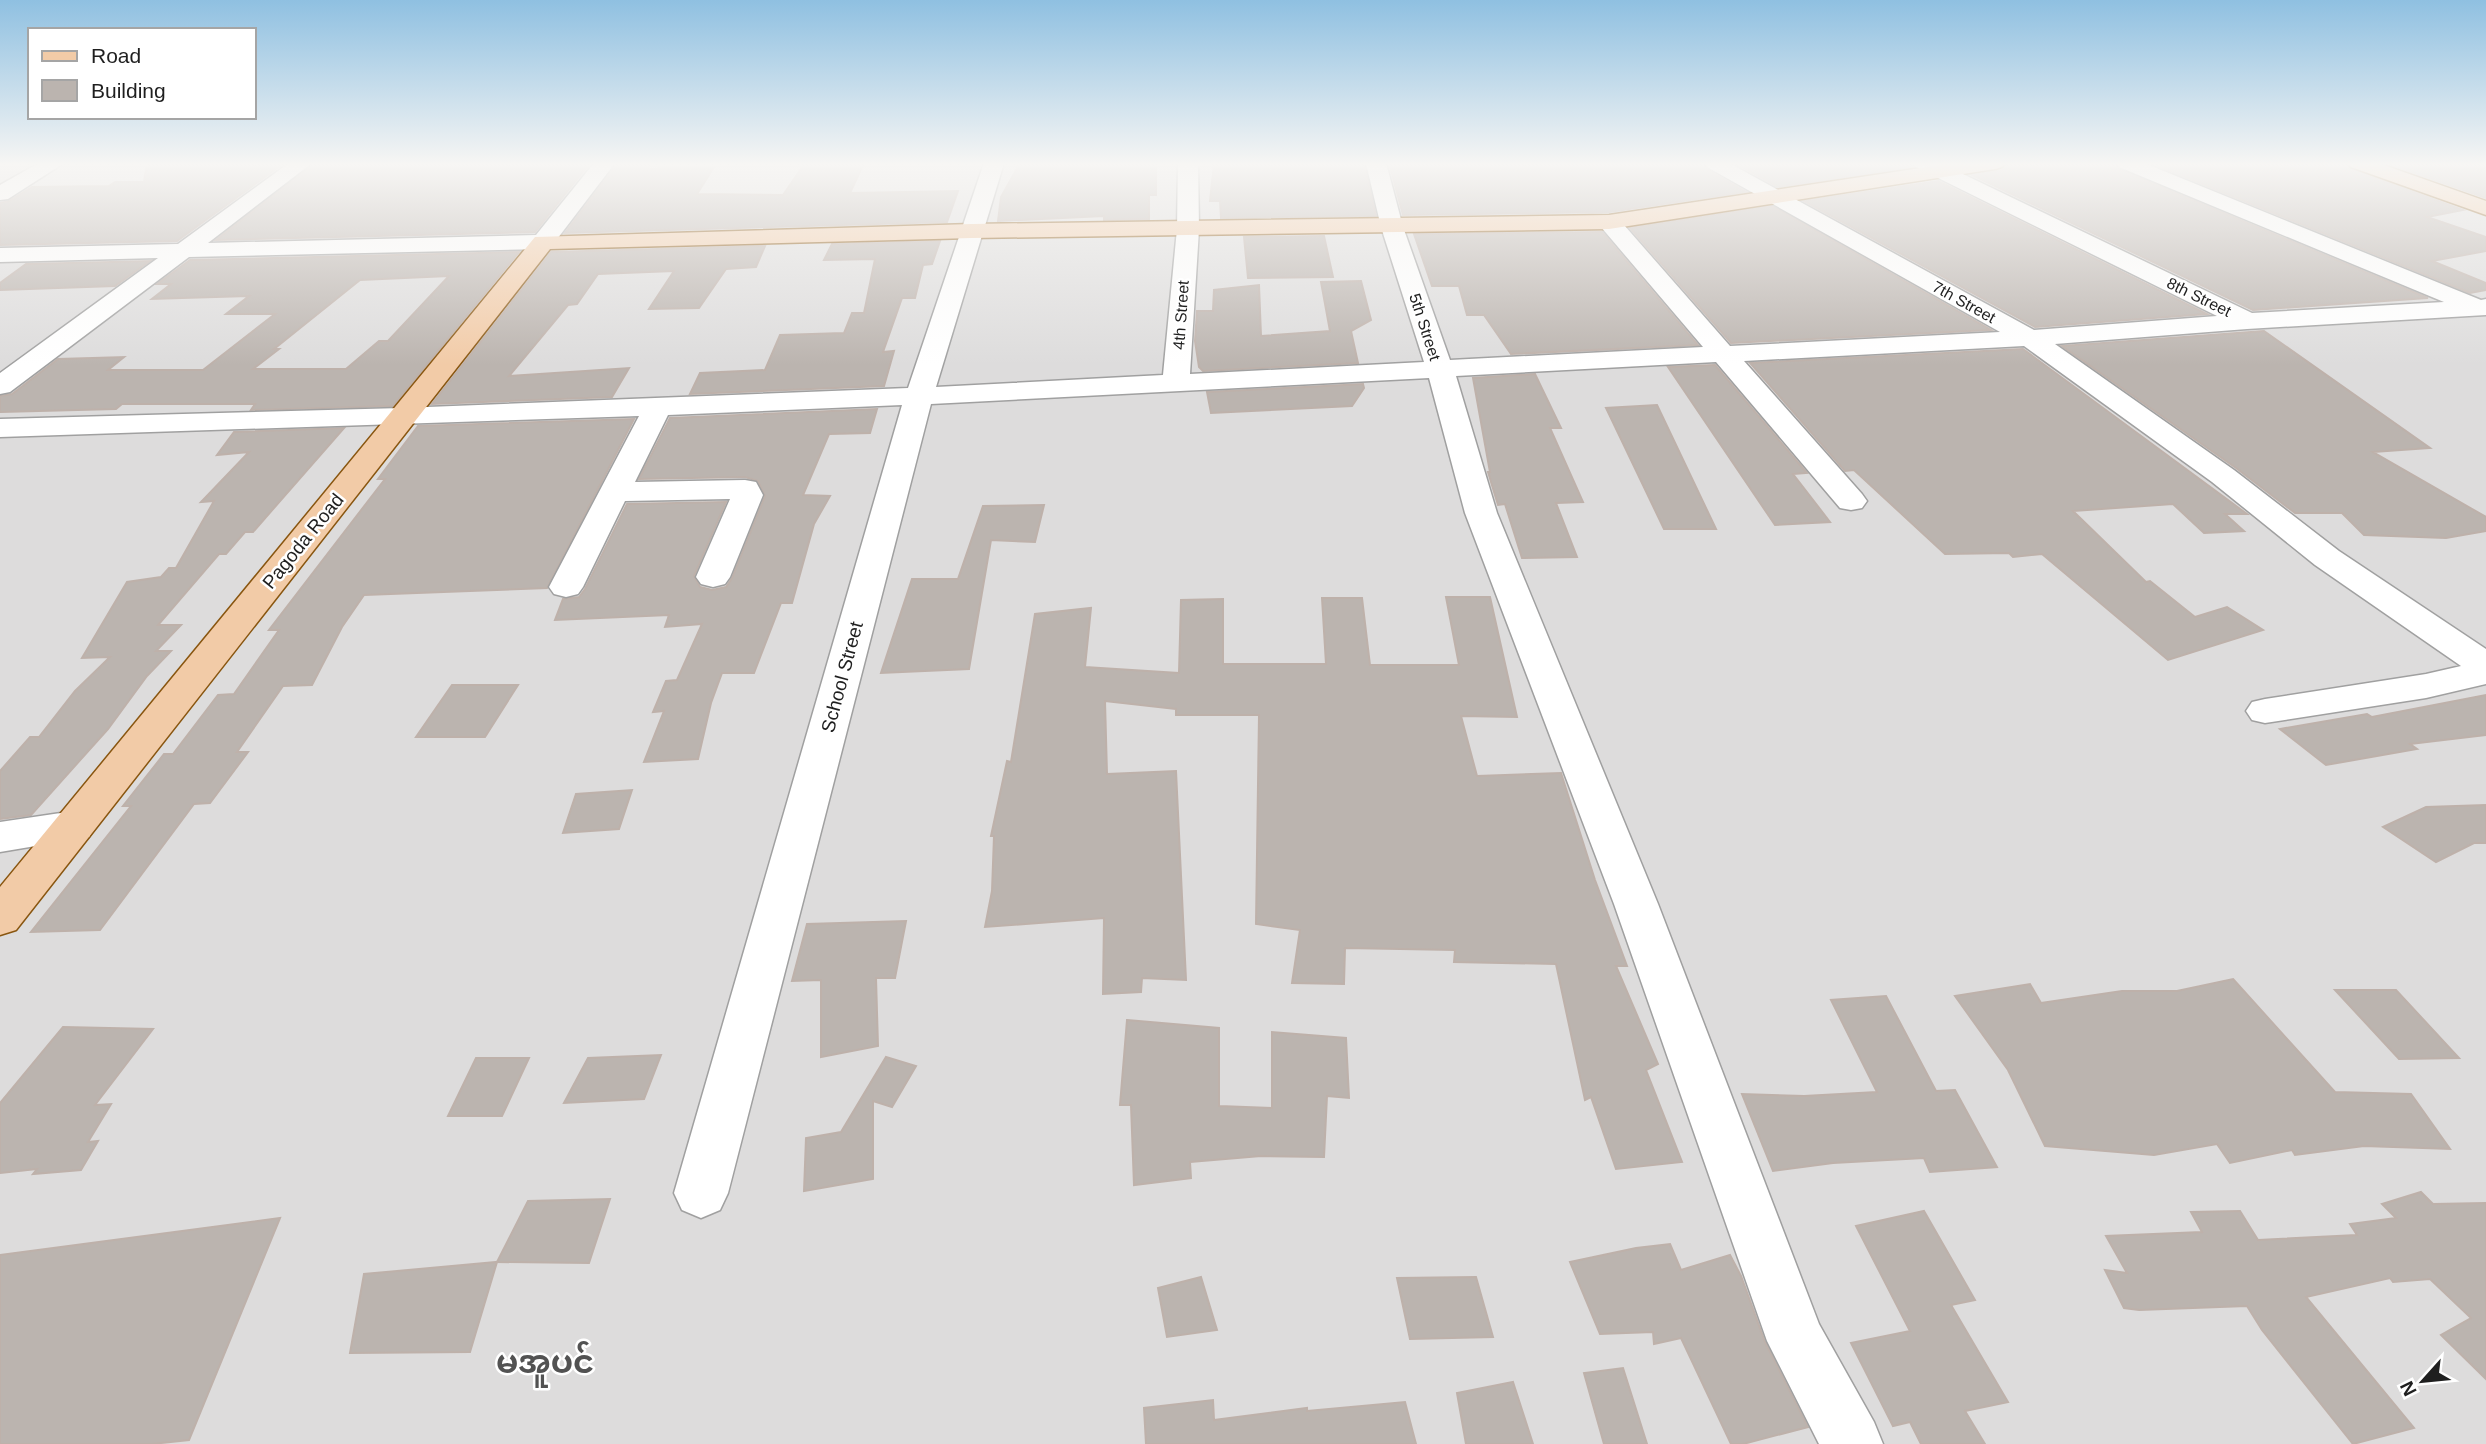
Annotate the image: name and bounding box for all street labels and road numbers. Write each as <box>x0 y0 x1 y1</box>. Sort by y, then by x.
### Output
street label: 8th Street <box>2164 274 2234 320</box>
street label: 7th Street <box>1930 278 1999 327</box>
street label: 4th Street <box>1170 279 1192 350</box>
street label: 5th Street <box>1406 291 1444 363</box>
street label: Pagoda Road <box>258 489 348 593</box>
street label: School Street <box>817 619 867 735</box>

